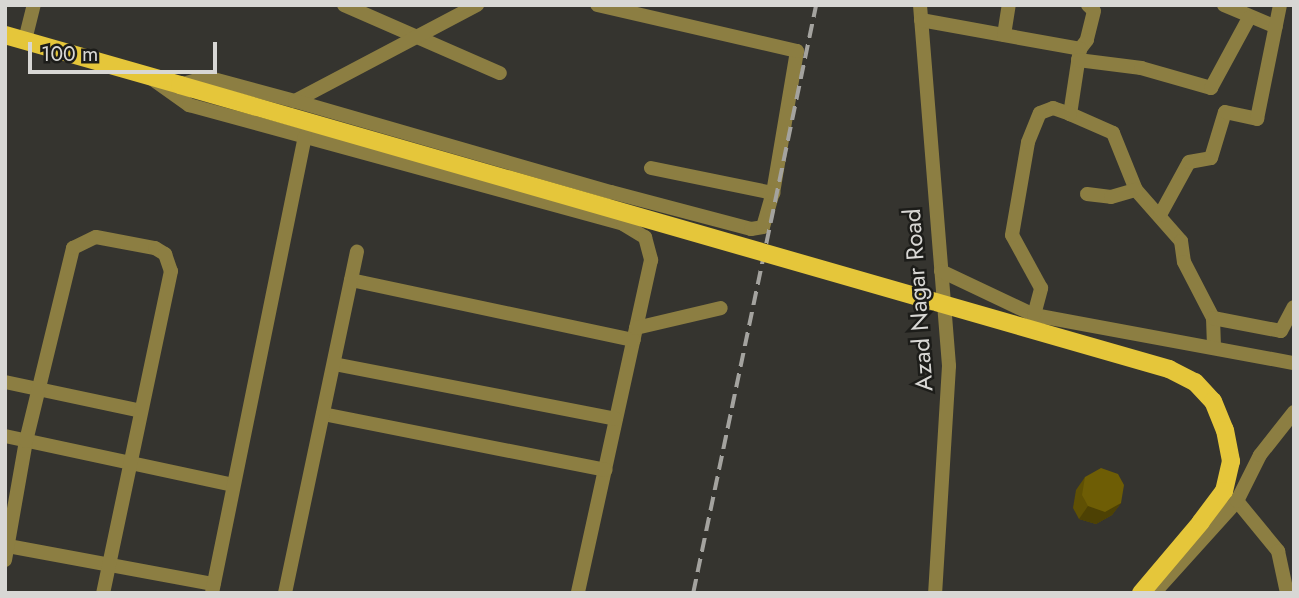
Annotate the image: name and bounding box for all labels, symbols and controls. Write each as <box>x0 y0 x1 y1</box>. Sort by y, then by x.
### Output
scale bar <box>32 28 220 72</box>
text: 100 m <box>41 39 98 69</box>
street label: Azad Nagar Road <box>897 208 939 392</box>

